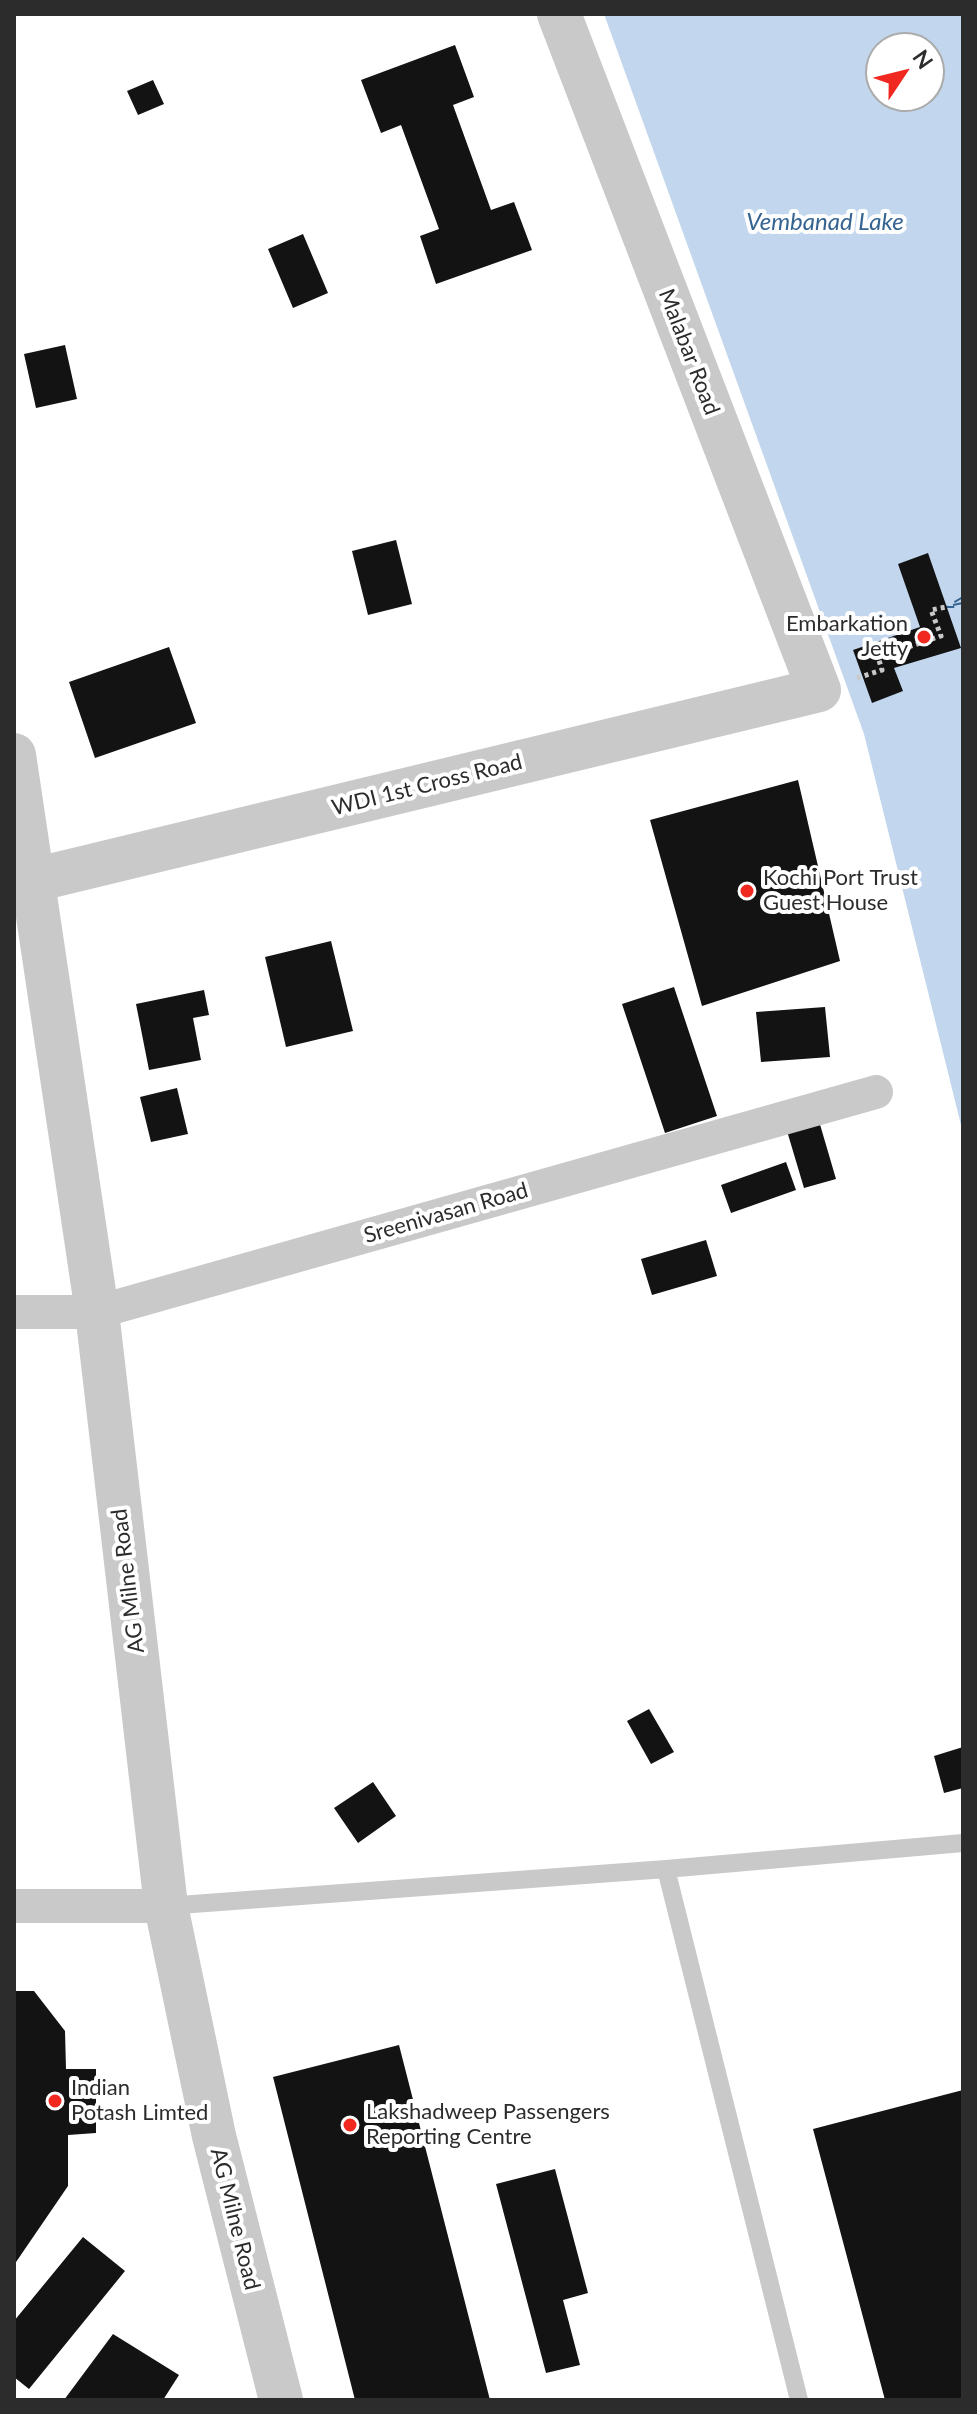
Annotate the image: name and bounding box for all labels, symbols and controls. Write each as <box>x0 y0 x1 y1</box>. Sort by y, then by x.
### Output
north arrow <box>865 32 945 112</box>
text: N <box>908 44 939 74</box>
water label: Vembanad Lake <box>746 208 904 236</box>
street label: Malabar Road <box>653 285 725 419</box>
place label: Embarkation Jetty <box>786 611 908 662</box>
marker: Embarkation Jetty <box>915 628 933 646</box>
street label: WDI 1st Cross Road <box>329 749 525 821</box>
place label: Kochi Port Trust Guest House <box>763 865 918 916</box>
marker: Kochi Port Trust Guest House <box>738 882 756 900</box>
street label: Sreenivasan Road <box>361 1177 531 1249</box>
street label: AG Milne Road <box>106 1507 150 1655</box>
place label: Indian Potash Limted <box>71 2075 208 2126</box>
marker: Indian Potash Limted <box>46 2092 64 2110</box>
place label: Lakshadweep Passengers Reporting Centre <box>366 2099 610 2150</box>
marker: Lakshadweep Passengers Reporting Centre <box>341 2116 359 2134</box>
street label: AG Milne Road <box>205 2145 265 2293</box>

